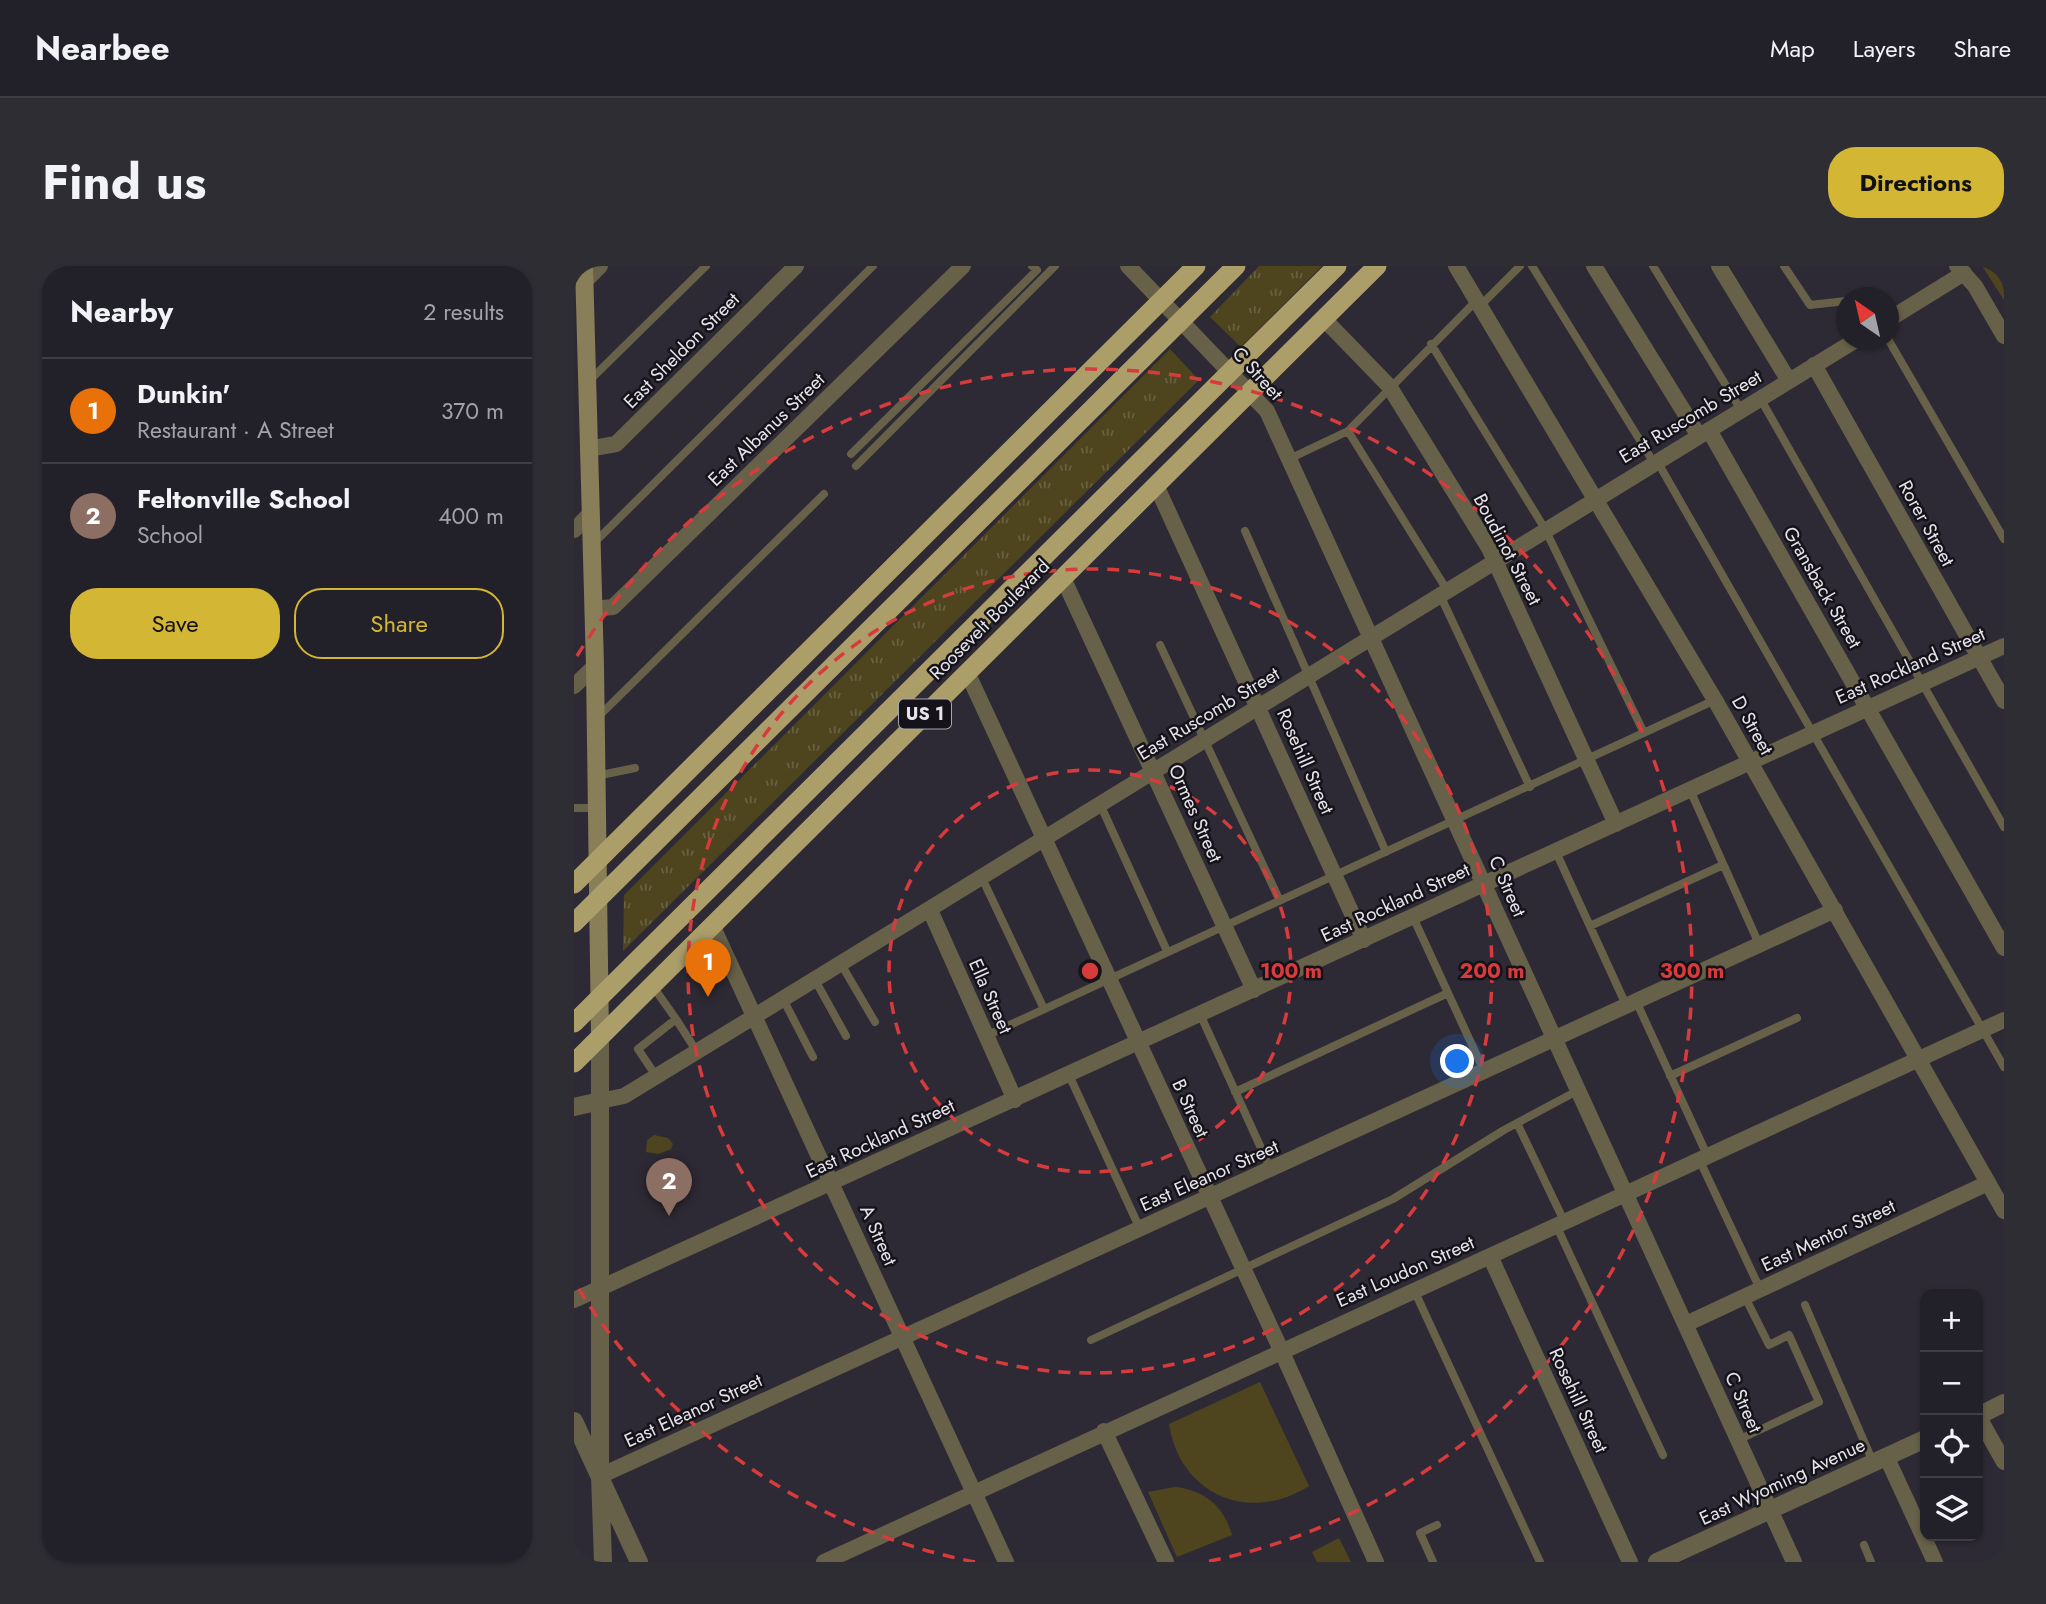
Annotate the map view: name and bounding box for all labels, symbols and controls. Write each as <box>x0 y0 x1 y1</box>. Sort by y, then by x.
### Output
text: Nearbee <box>35 25 170 72</box>
text: Map <box>1770 31 1815 66</box>
text: Layers <box>1853 31 1915 66</box>
text: Share <box>1953 31 2011 66</box>
text: Find us <box>42 147 206 217</box>
button: Directions <box>1828 147 2004 218</box>
street label: East Sheldon Street <box>617 286 746 414</box>
north arrow <box>1836 287 1899 350</box>
text: Nearby <box>70 290 173 333</box>
text: 2 results <box>423 295 504 329</box>
street label: C Street <box>1226 340 1289 406</box>
street label: East Ruscomb Street <box>1614 363 1767 470</box>
street label: East Albanus Street <box>702 366 831 492</box>
text: Dunkin' <box>137 375 230 413</box>
text: 1 <box>87 394 99 428</box>
text: 370 m <box>441 394 504 428</box>
text: Restaurant · A Street <box>137 413 334 447</box>
street label: Rorer Street <box>1892 475 1962 572</box>
text: Feltonville School <box>137 480 350 518</box>
street label: Boudinot Street <box>1467 489 1548 610</box>
text: 2 <box>85 499 101 533</box>
text: 400 m <box>438 499 504 533</box>
text: School <box>137 518 203 552</box>
street label: Gransback Street <box>1777 521 1869 653</box>
street label: Roosevelt Boulevard <box>923 553 1056 686</box>
button: Save <box>70 588 280 659</box>
button: Share <box>294 588 504 659</box>
street label: East Rockland Street <box>1831 620 1990 711</box>
street label: East Ruscomb Street <box>1132 660 1285 767</box>
street label: D Street <box>1725 691 1780 760</box>
road number: US 1 <box>899 700 951 728</box>
street label: Rosehill Street <box>1270 704 1341 819</box>
street label: Ormes Street <box>1162 760 1229 867</box>
street label: C Street <box>1482 851 1533 921</box>
street label: East Rockland Street <box>1316 856 1474 949</box>
pin: 1 <box>685 939 731 997</box>
street label: Ella Street <box>962 954 1019 1038</box>
text: 100 m <box>1260 956 1322 986</box>
text: 200 m <box>1459 956 1525 986</box>
text: 300 m <box>1660 956 1724 986</box>
centre of rings <box>1078 959 1102 983</box>
your location <box>1440 1044 1474 1078</box>
street label: B Street <box>1165 1075 1216 1142</box>
street label: East Rockland Street <box>801 1092 959 1185</box>
street label: East Eleanor Street <box>1136 1133 1283 1218</box>
pin: 2 <box>646 1158 692 1216</box>
street label: East Mentor Street <box>1757 1192 1900 1278</box>
street label: A Street <box>853 1201 904 1270</box>
street label: East Loudon Street <box>1332 1229 1479 1314</box>
map controls <box>1920 1289 1983 1541</box>
button: + <box>1920 1289 1983 1352</box>
street label: Rosehill Street <box>1542 1343 1615 1458</box>
button: − <box>1920 1352 1983 1415</box>
street label: East Eleanor Street <box>620 1367 767 1454</box>
street label: C Street <box>1718 1367 1769 1437</box>
button: locate <box>1920 1415 1983 1478</box>
street label: East Wyoming Avenue <box>1695 1431 1870 1532</box>
button: layers <box>1920 1478 1983 1541</box>

